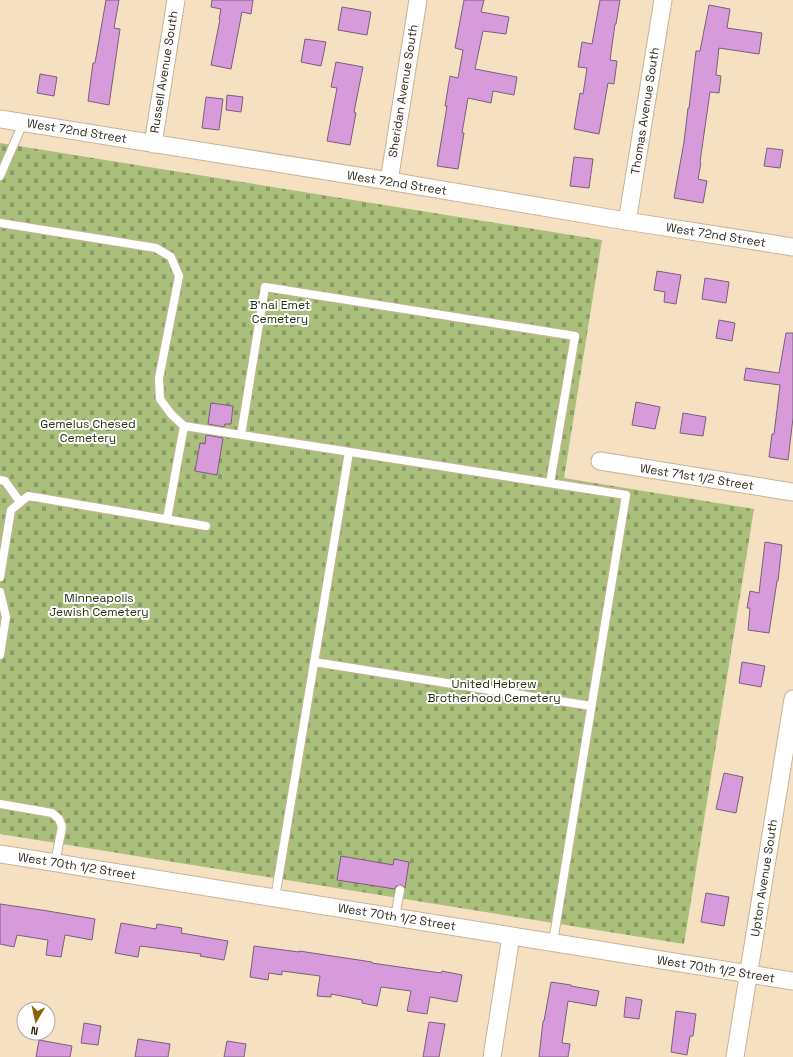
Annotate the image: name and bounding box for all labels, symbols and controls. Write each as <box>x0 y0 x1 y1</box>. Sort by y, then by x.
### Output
street label: Russell Avenue South <box>146 10 182 134</box>
street label: Sheridan Avenue South <box>385 23 421 159</box>
street label: Thomas Avenue South <box>627 46 663 176</box>
street label: West 72nd Street <box>26 115 128 147</box>
street label: West 72nd Street <box>346 167 448 199</box>
street label: West 72nd Street <box>665 219 767 251</box>
park label: B'nai Emet Cemetery <box>250 297 310 327</box>
park label: Gemelus Chesed Cemetery <box>40 416 136 446</box>
street label: West 71st 1/2 Street <box>639 460 755 494</box>
park label: Minneapolis Jewish Cemetery <box>49 590 149 620</box>
park label: United Hebrew Brotherhood Cemetery <box>427 676 561 706</box>
street label: Upton Avenue South <box>747 818 781 938</box>
street label: West 70th 1/2 Street <box>17 849 137 883</box>
street label: West 70th 1/2 Street <box>337 900 457 934</box>
street label: West 70th 1/2 Street <box>656 952 776 986</box>
north arrow <box>16 1001 56 1041</box>
text: N <box>30 1023 39 1038</box>

